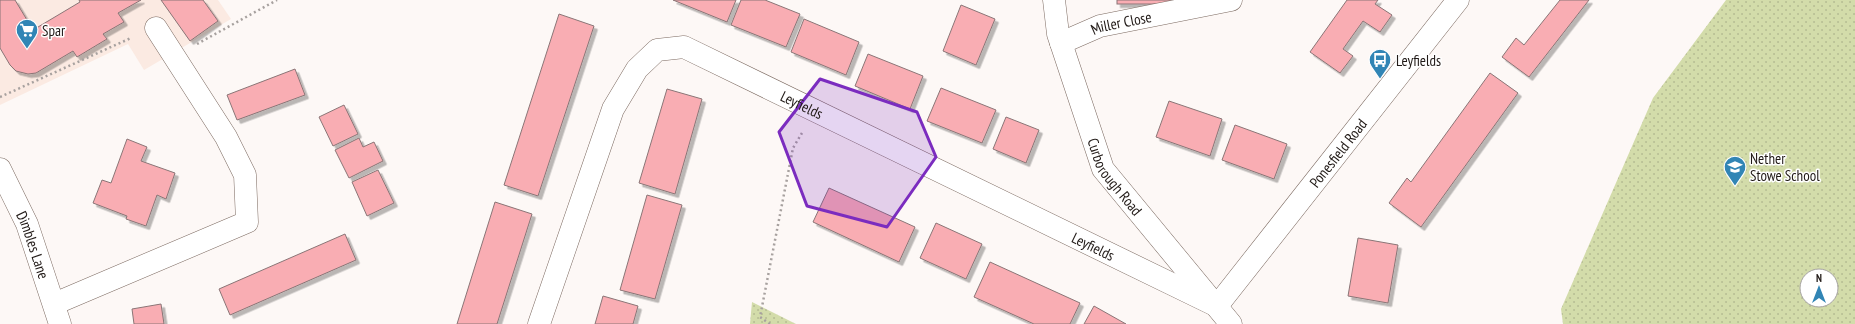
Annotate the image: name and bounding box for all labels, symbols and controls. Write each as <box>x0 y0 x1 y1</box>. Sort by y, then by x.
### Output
street label: Miller Close <box>1088 7 1153 38</box>
supermarket icon: Spar <box>14 17 40 50</box>
place label: Spar <box>42 21 66 40</box>
bus stop icon: Leyfields <box>1367 47 1393 80</box>
place label: Leyfields <box>1396 51 1441 70</box>
street label: Leyfields <box>778 86 826 123</box>
street label: Ponesfield Road <box>1305 115 1371 191</box>
street label: Curborough Road <box>1084 135 1147 219</box>
place label: Nether Stowe School <box>1750 149 1820 185</box>
school or university icon: Nether Stowe School <box>1722 154 1748 187</box>
street label: Dimbles Lane <box>13 208 54 281</box>
street label: Leyfields <box>1069 228 1118 264</box>
north arrow <box>1799 268 1839 308</box>
text: N <box>1816 271 1822 285</box>

